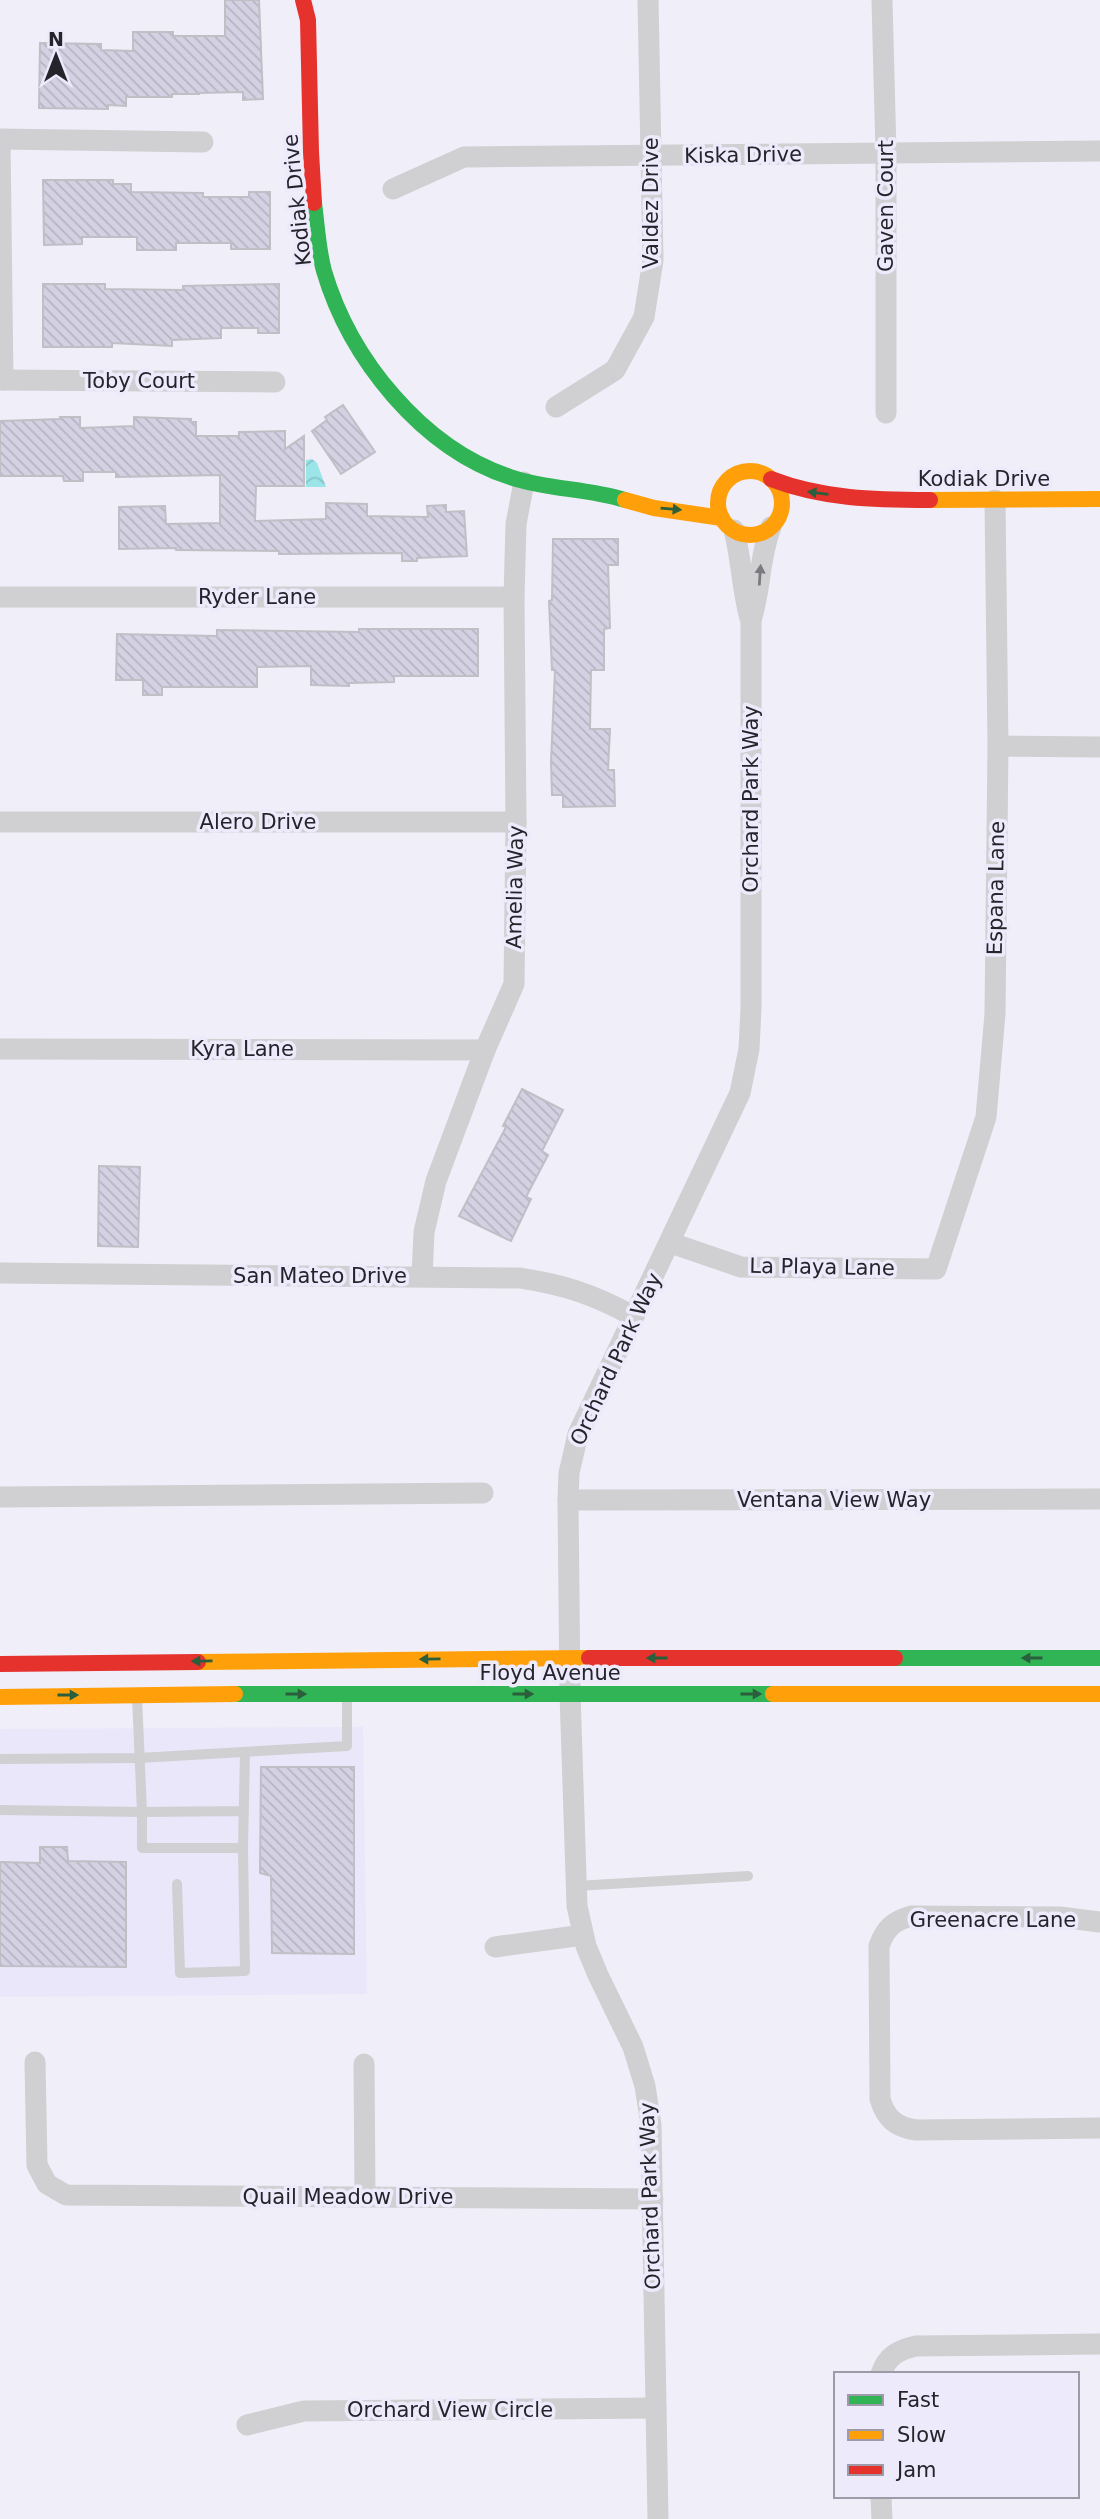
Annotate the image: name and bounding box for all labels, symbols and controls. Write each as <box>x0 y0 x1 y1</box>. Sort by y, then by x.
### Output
north arrow <box>21 21 91 91</box>
text: N <box>48 28 64 50</box>
street label: Kodiak Drive <box>278 133 316 267</box>
street label: Valdez Drive <box>639 137 663 269</box>
street label: Gaven Court <box>874 140 898 272</box>
street label: Kiska Drive <box>684 142 802 168</box>
street label: Toby Court <box>82 369 195 393</box>
street label: Kodiak Drive <box>918 467 1050 491</box>
one-way arrow <box>807 488 829 499</box>
one-way arrow <box>660 504 682 515</box>
one-way arrow <box>755 563 766 585</box>
street label: Ryder Lane <box>198 585 316 609</box>
street label: Orchard Park Way <box>739 705 763 893</box>
street label: Alero Drive <box>200 810 316 834</box>
street label: Espana Lane <box>983 821 1009 955</box>
street label: Amelia Way <box>502 825 528 949</box>
street label: Kyra Lane <box>190 1037 294 1061</box>
street label: La Playa Lane <box>749 1254 895 1280</box>
street label: San Mateo Drive <box>233 1264 407 1288</box>
street label: Orchard Park Way <box>566 1269 666 1449</box>
street label: Ventana View Way <box>737 1488 931 1512</box>
one-way arrow <box>646 1652 668 1664</box>
one-way arrow <box>1021 1652 1043 1664</box>
one-way arrow <box>419 1653 441 1665</box>
one-way arrow <box>191 1656 213 1667</box>
street label: Floyd Avenue <box>479 1661 621 1685</box>
one-way arrow <box>285 1688 307 1700</box>
one-way arrow <box>512 1688 534 1700</box>
one-way arrow <box>740 1688 762 1700</box>
one-way arrow <box>57 1689 79 1701</box>
street label: Greenacre Lane <box>910 1908 1076 1932</box>
street label: Orchard Park Way <box>635 2102 665 2290</box>
street label: Quail Meadow Drive <box>243 2185 453 2209</box>
legend <box>834 2372 1079 2498</box>
text: Fast <box>897 2388 939 2412</box>
street label: Orchard View Circle <box>347 2398 553 2422</box>
text: Slow <box>897 2423 946 2447</box>
text: Jam <box>895 2458 937 2482</box>

